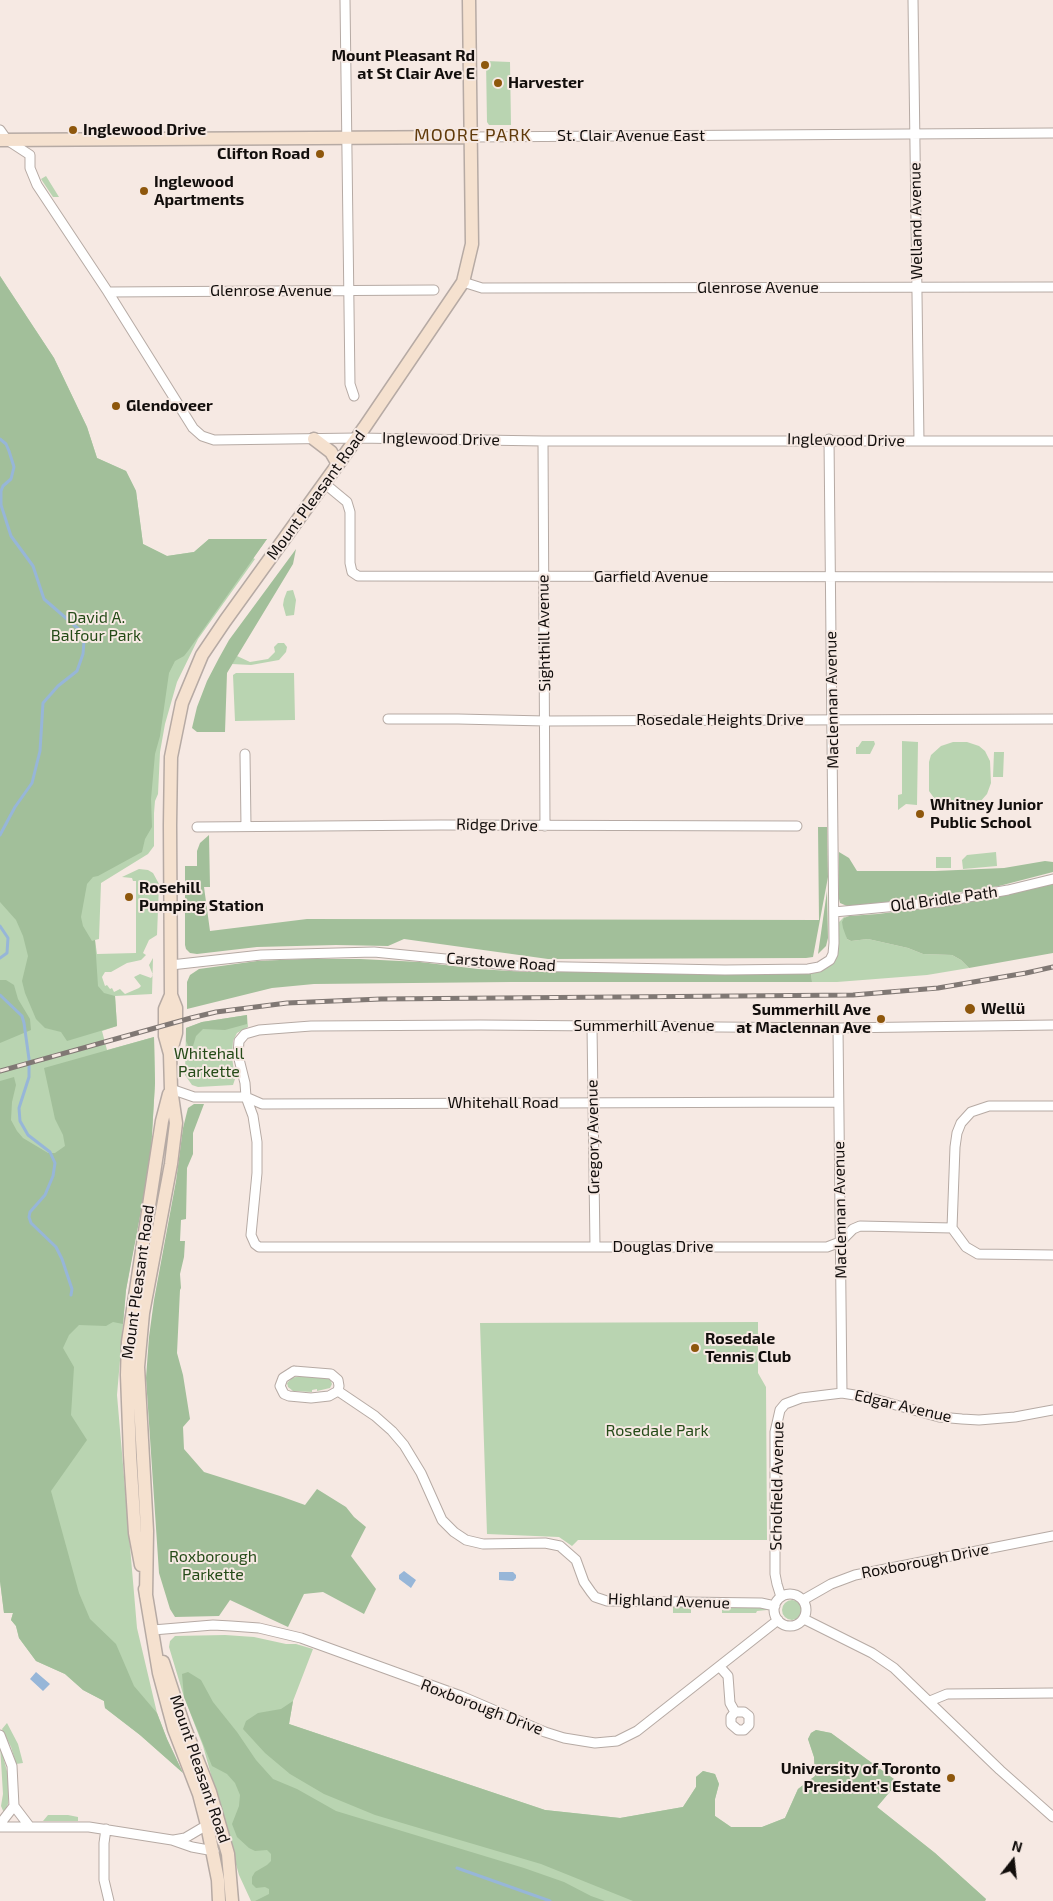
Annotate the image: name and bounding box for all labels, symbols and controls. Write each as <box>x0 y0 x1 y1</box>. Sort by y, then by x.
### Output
place label: Mount Pleasant Rd at St Clair Ave E <box>331 46 475 84</box>
marker: Mount Pleasant Rd at St Clair Ave E <box>479 59 491 71</box>
place label: Harvester <box>508 73 584 93</box>
marker: Harvester <box>492 77 504 89</box>
place label: Inglewood Drive <box>83 120 206 140</box>
marker: Inglewood Drive <box>67 124 79 136</box>
district label: MOORE PARK <box>413 124 533 146</box>
street label: St. Clair Avenue East <box>557 126 705 146</box>
place label: Clifton Road <box>217 144 310 164</box>
marker: Clifton Road <box>314 148 326 160</box>
street label: Welland Avenue <box>905 162 927 280</box>
place label: Inglewood Apartments <box>154 172 244 210</box>
marker: Inglewood Apartments <box>138 185 150 197</box>
street label: Glenrose Avenue <box>697 278 819 298</box>
street label: Glenrose Avenue <box>210 281 332 301</box>
place label: Glendoveer <box>126 396 213 416</box>
marker: Glendoveer <box>110 400 122 412</box>
street label: Mount Pleasant Road <box>263 426 369 564</box>
street label: Inglewood Drive <box>382 428 500 450</box>
street label: Inglewood Drive <box>787 429 905 451</box>
street label: Garfield Avenue <box>594 567 708 587</box>
street label: Sighthill Avenue <box>533 574 555 692</box>
park label: David A. Balfour Park <box>51 608 141 646</box>
street label: Maclennan Avenue <box>821 631 843 769</box>
street label: Rosedale Heights Drive <box>636 710 804 730</box>
place label: Whitney Junior Public School <box>930 795 1043 833</box>
marker: Whitney Junior Public School <box>914 808 926 820</box>
street label: Ridge Drive <box>456 815 538 835</box>
place label: Rosehill Pumping Station <box>139 878 264 916</box>
street label: Old Bridle Path <box>889 882 999 916</box>
marker: Rosehill Pumping Station <box>123 891 135 903</box>
street label: Carstowe Road <box>446 949 556 975</box>
place label: Wellü <box>981 999 1025 1019</box>
place label: Summerhill Ave at Maclennan Ave <box>736 1000 871 1038</box>
marker: Wellü <box>963 1002 977 1016</box>
marker: Summerhill Ave at Maclennan Ave <box>875 1013 887 1025</box>
street label: Summerhill Avenue <box>573 1016 715 1036</box>
park label: Whitehall Parkette <box>174 1044 244 1082</box>
street label: Gregory Avenue <box>582 1079 604 1195</box>
street label: Whitehall Road <box>447 1093 559 1113</box>
street label: Maclennan Avenue <box>829 1141 851 1279</box>
street label: Mount Pleasant Road <box>118 1204 158 1360</box>
street label: Douglas Drive <box>613 1237 713 1257</box>
place label: Rosedale Tennis Club <box>705 1329 791 1367</box>
marker: Rosedale Tennis Club <box>689 1342 701 1354</box>
street label: Edgar Avenue <box>852 1385 954 1427</box>
park label: Rosedale Park <box>605 1421 709 1441</box>
street label: Scholfield Avenue <box>766 1421 788 1551</box>
street label: Roxborough Drive <box>860 1539 990 1583</box>
park label: Roxborough Parkette <box>169 1547 257 1585</box>
street label: Highland Avenue <box>608 1589 730 1613</box>
street label: Roxborough Drive <box>418 1675 546 1739</box>
street label: Mount Pleasant Road <box>166 1692 234 1846</box>
place label: University of Toronto President's Estate <box>781 1759 941 1797</box>
marker: University of Toronto President's Estate <box>945 1772 957 1784</box>
north arrow <box>988 1836 1038 1886</box>
text: N <box>1010 1837 1024 1856</box>

